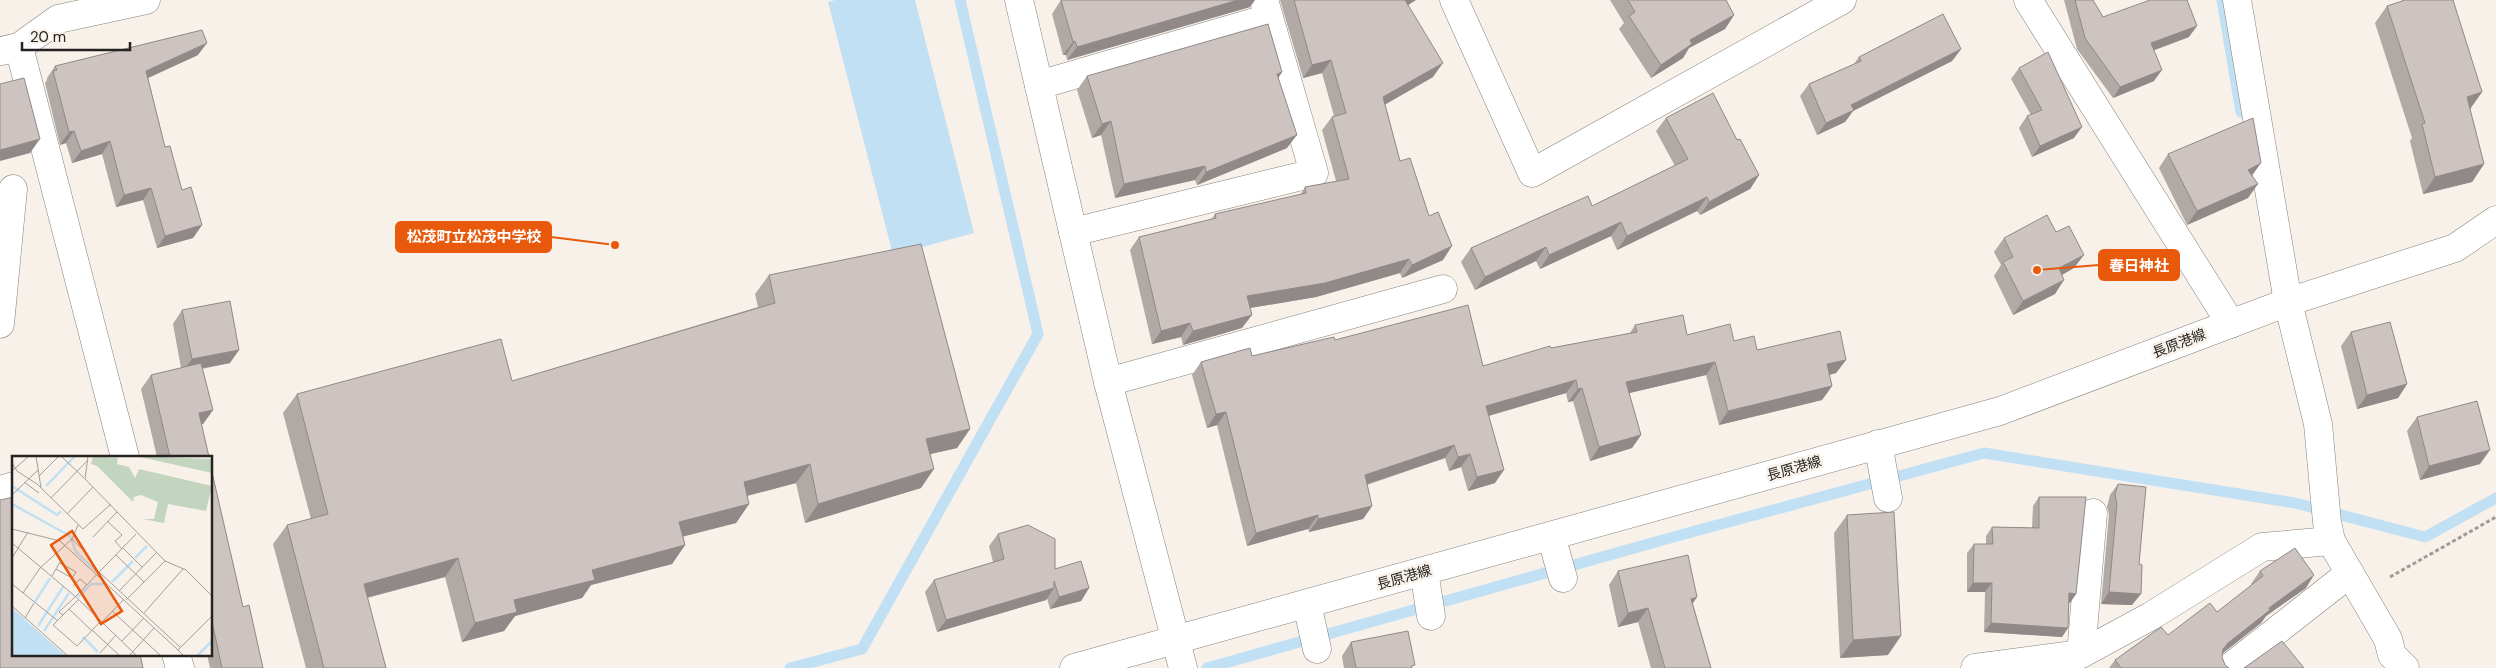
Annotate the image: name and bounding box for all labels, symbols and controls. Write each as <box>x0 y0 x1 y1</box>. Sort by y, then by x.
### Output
scale bar <box>22 20 130 52</box>
text: 20 m <box>30 27 66 47</box>
callout: 松茂町立松茂中学校 <box>396 222 551 252</box>
text: 松茂町立松茂中学校 <box>406 227 542 247</box>
callout: 春日神社 <box>2099 250 2179 280</box>
text: 春日神社 <box>2109 256 2169 276</box>
street label: 長原港線 <box>2150 325 2208 361</box>
street label: 長原港線 <box>1765 452 1823 484</box>
inset map <box>12 456 212 656</box>
street label: 長原港線 <box>1375 561 1433 593</box>

